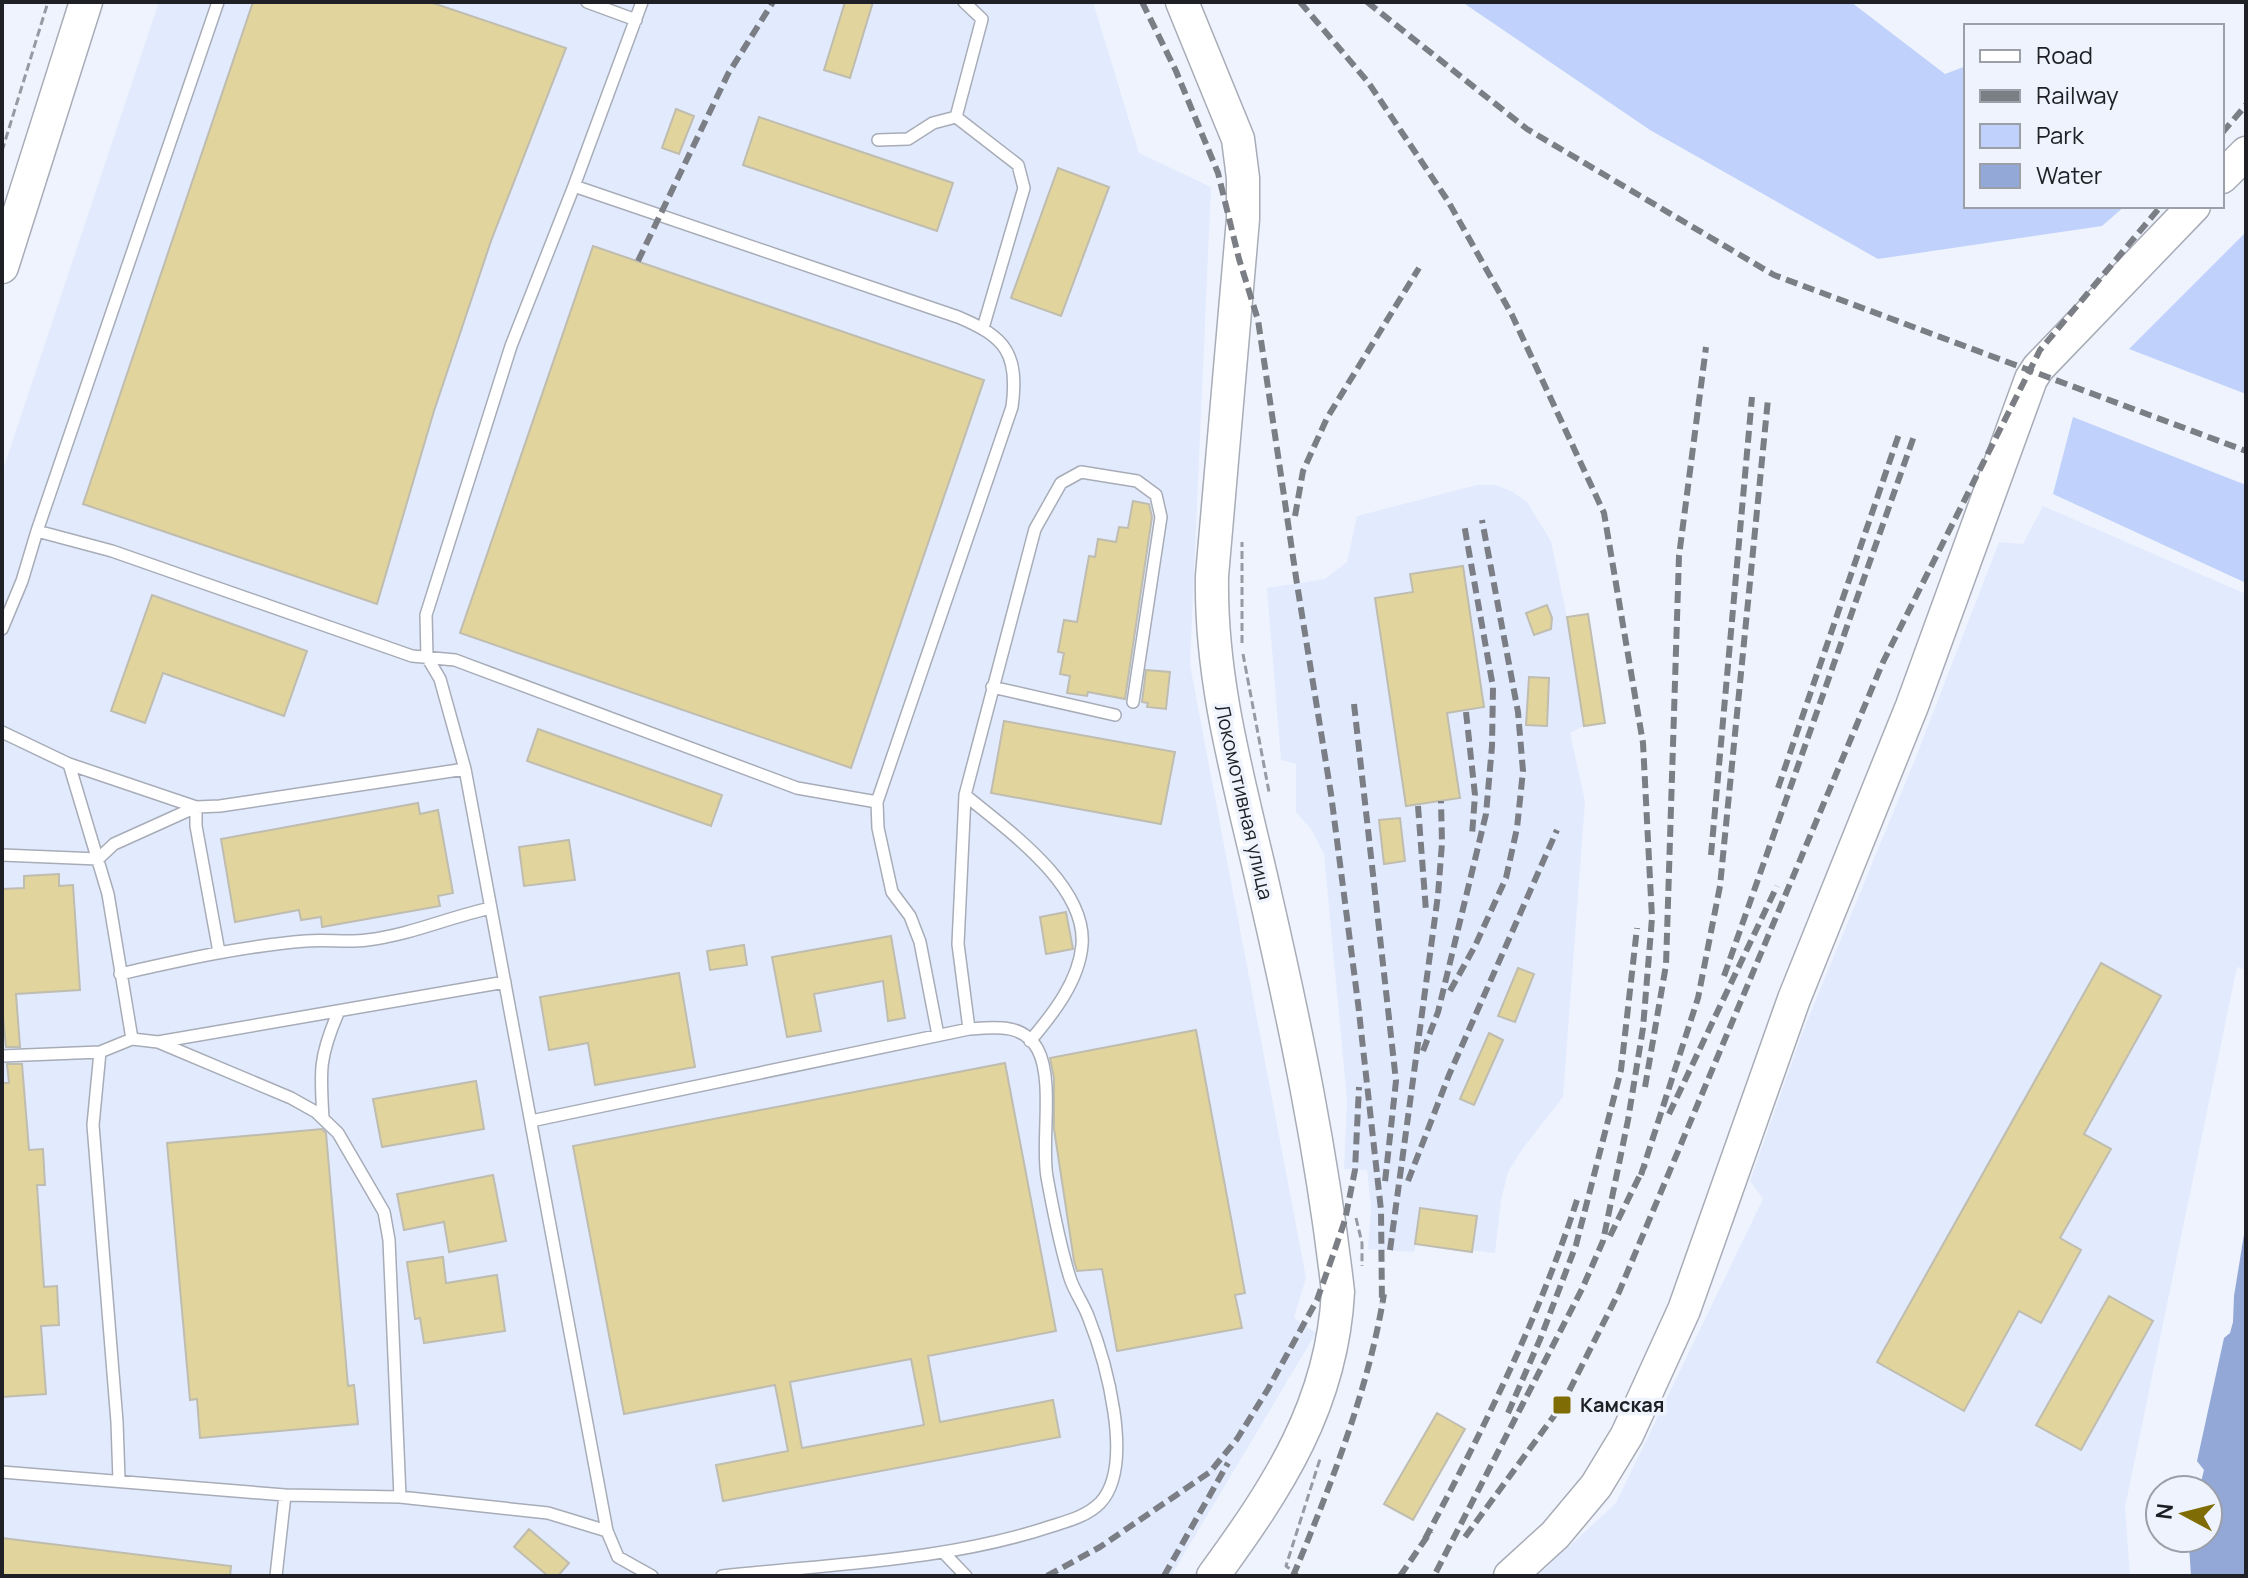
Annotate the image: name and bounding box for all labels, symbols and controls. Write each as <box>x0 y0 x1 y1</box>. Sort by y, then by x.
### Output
legend <box>1964 24 2224 208</box>
text: Road <box>2036 38 2093 71</box>
text: Railway <box>2036 78 2119 111</box>
text: Park <box>2036 118 2085 151</box>
text: Water <box>2036 158 2103 191</box>
street label: Локомотивная улица <box>1209 702 1280 902</box>
place label: Камская <box>1580 1391 1664 1418</box>
marker: Камская <box>1551 1394 1573 1416</box>
north arrow <box>2144 1474 2224 1554</box>
text: N <box>2148 1502 2180 1521</box>

